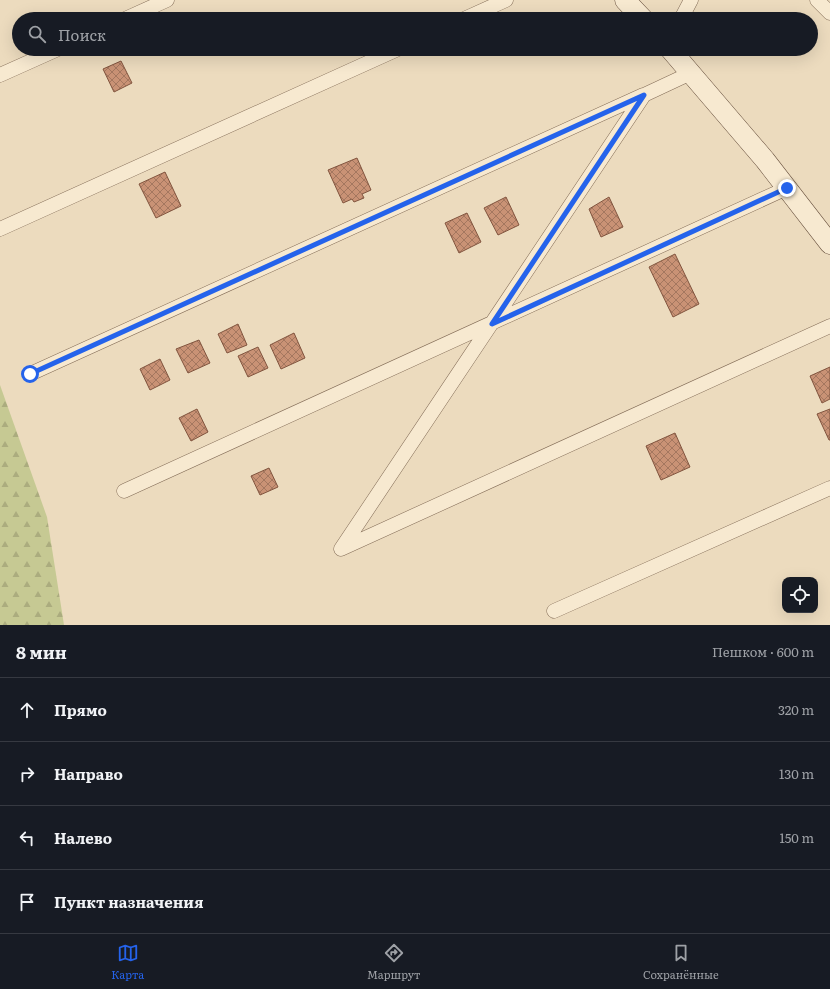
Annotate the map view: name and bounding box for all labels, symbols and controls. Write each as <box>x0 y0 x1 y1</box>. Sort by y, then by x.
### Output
search box <box>12 12 818 56</box>
icon: search <box>26 23 48 45</box>
text: Поиск <box>58 23 106 46</box>
route end <box>778 179 796 197</box>
route start <box>21 365 39 383</box>
map controls <box>782 577 818 613</box>
button: locate <box>782 577 818 613</box>
text: 8 мин <box>16 639 67 664</box>
text: Пешком · 600 m <box>712 642 814 661</box>
text: Прямо <box>54 698 107 721</box>
icon: ahead <box>16 699 38 721</box>
text: 320 m <box>778 700 814 719</box>
text: Направо <box>54 762 123 785</box>
icon: right <box>16 763 38 785</box>
text: 130 m <box>779 764 814 783</box>
text: Налево <box>54 826 112 849</box>
icon: left <box>16 827 38 849</box>
text: 150 m <box>779 828 814 847</box>
text: Пункт назначения <box>54 890 204 913</box>
icon: arrive <box>16 891 38 913</box>
tab: Карта <box>111 942 144 982</box>
tab: Маршрут <box>367 942 420 982</box>
tab: Сохранённые <box>643 942 719 982</box>

